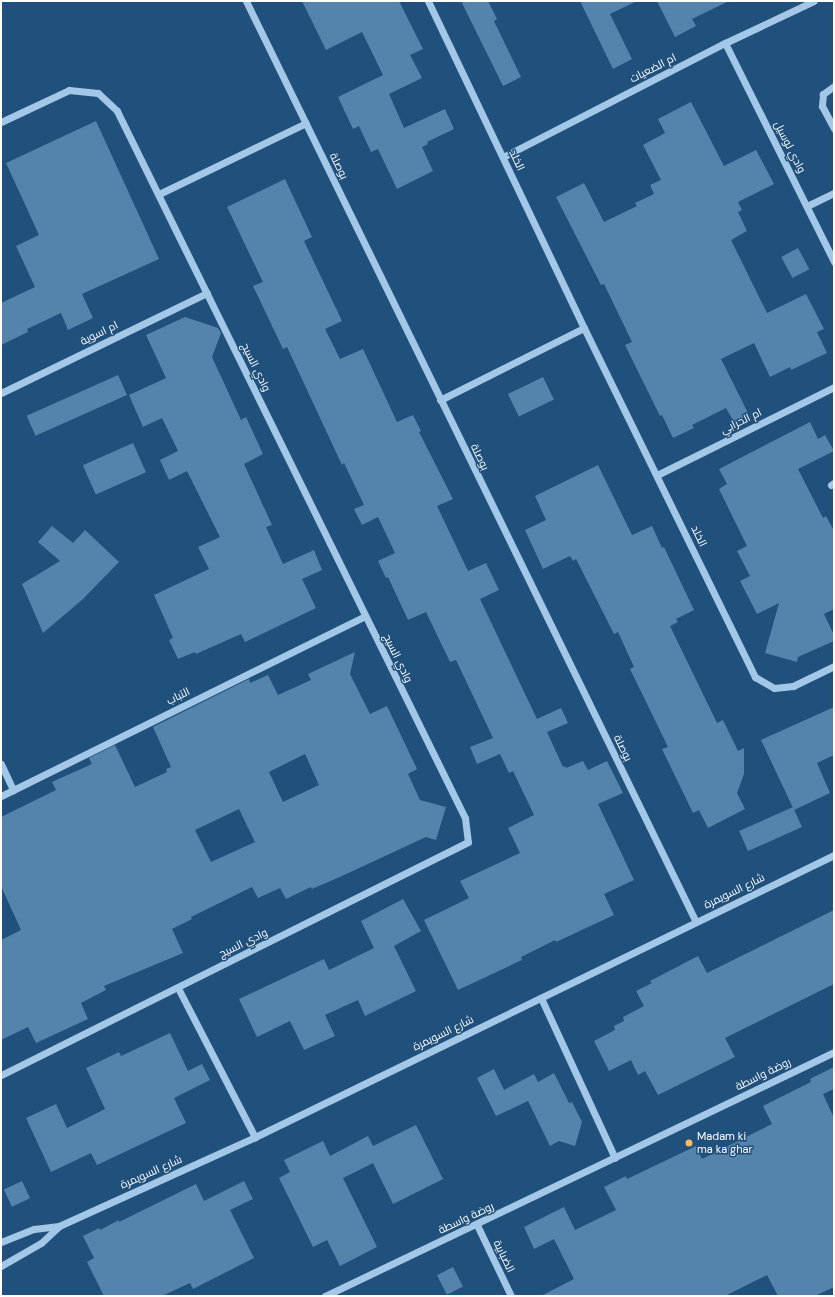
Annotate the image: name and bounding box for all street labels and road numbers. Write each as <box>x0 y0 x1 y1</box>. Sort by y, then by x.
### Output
street label: ام الضعيات <box>628 51 678 85</box>
street label: وادي لوسيل <box>771 119 809 175</box>
street label: الخلد <box>506 147 528 173</box>
street label: بوصلة <box>327 151 351 181</box>
street label: ام اسوية <box>78 318 120 348</box>
street label: وادي السيج <box>239 340 273 394</box>
street label: ام الحرابي <box>718 405 764 437</box>
street label: بوصلة <box>468 442 492 472</box>
street label: الخلد <box>688 523 710 549</box>
street label: وادي السيج <box>381 631 415 685</box>
street label: التباب <box>164 685 192 707</box>
street label: بوصلة <box>611 733 635 763</box>
street label: شارع السويمرة <box>701 871 767 911</box>
street label: وادي السيج <box>216 926 270 960</box>
street label: شارع السويمرة <box>410 1013 476 1053</box>
street label: روضة واسطة <box>733 1055 793 1093</box>
street label: شارع السويمرة <box>118 1153 184 1191</box>
street label: روضة واسطة <box>436 1199 496 1237</box>
street label: الضبابية <box>491 1238 517 1274</box>

